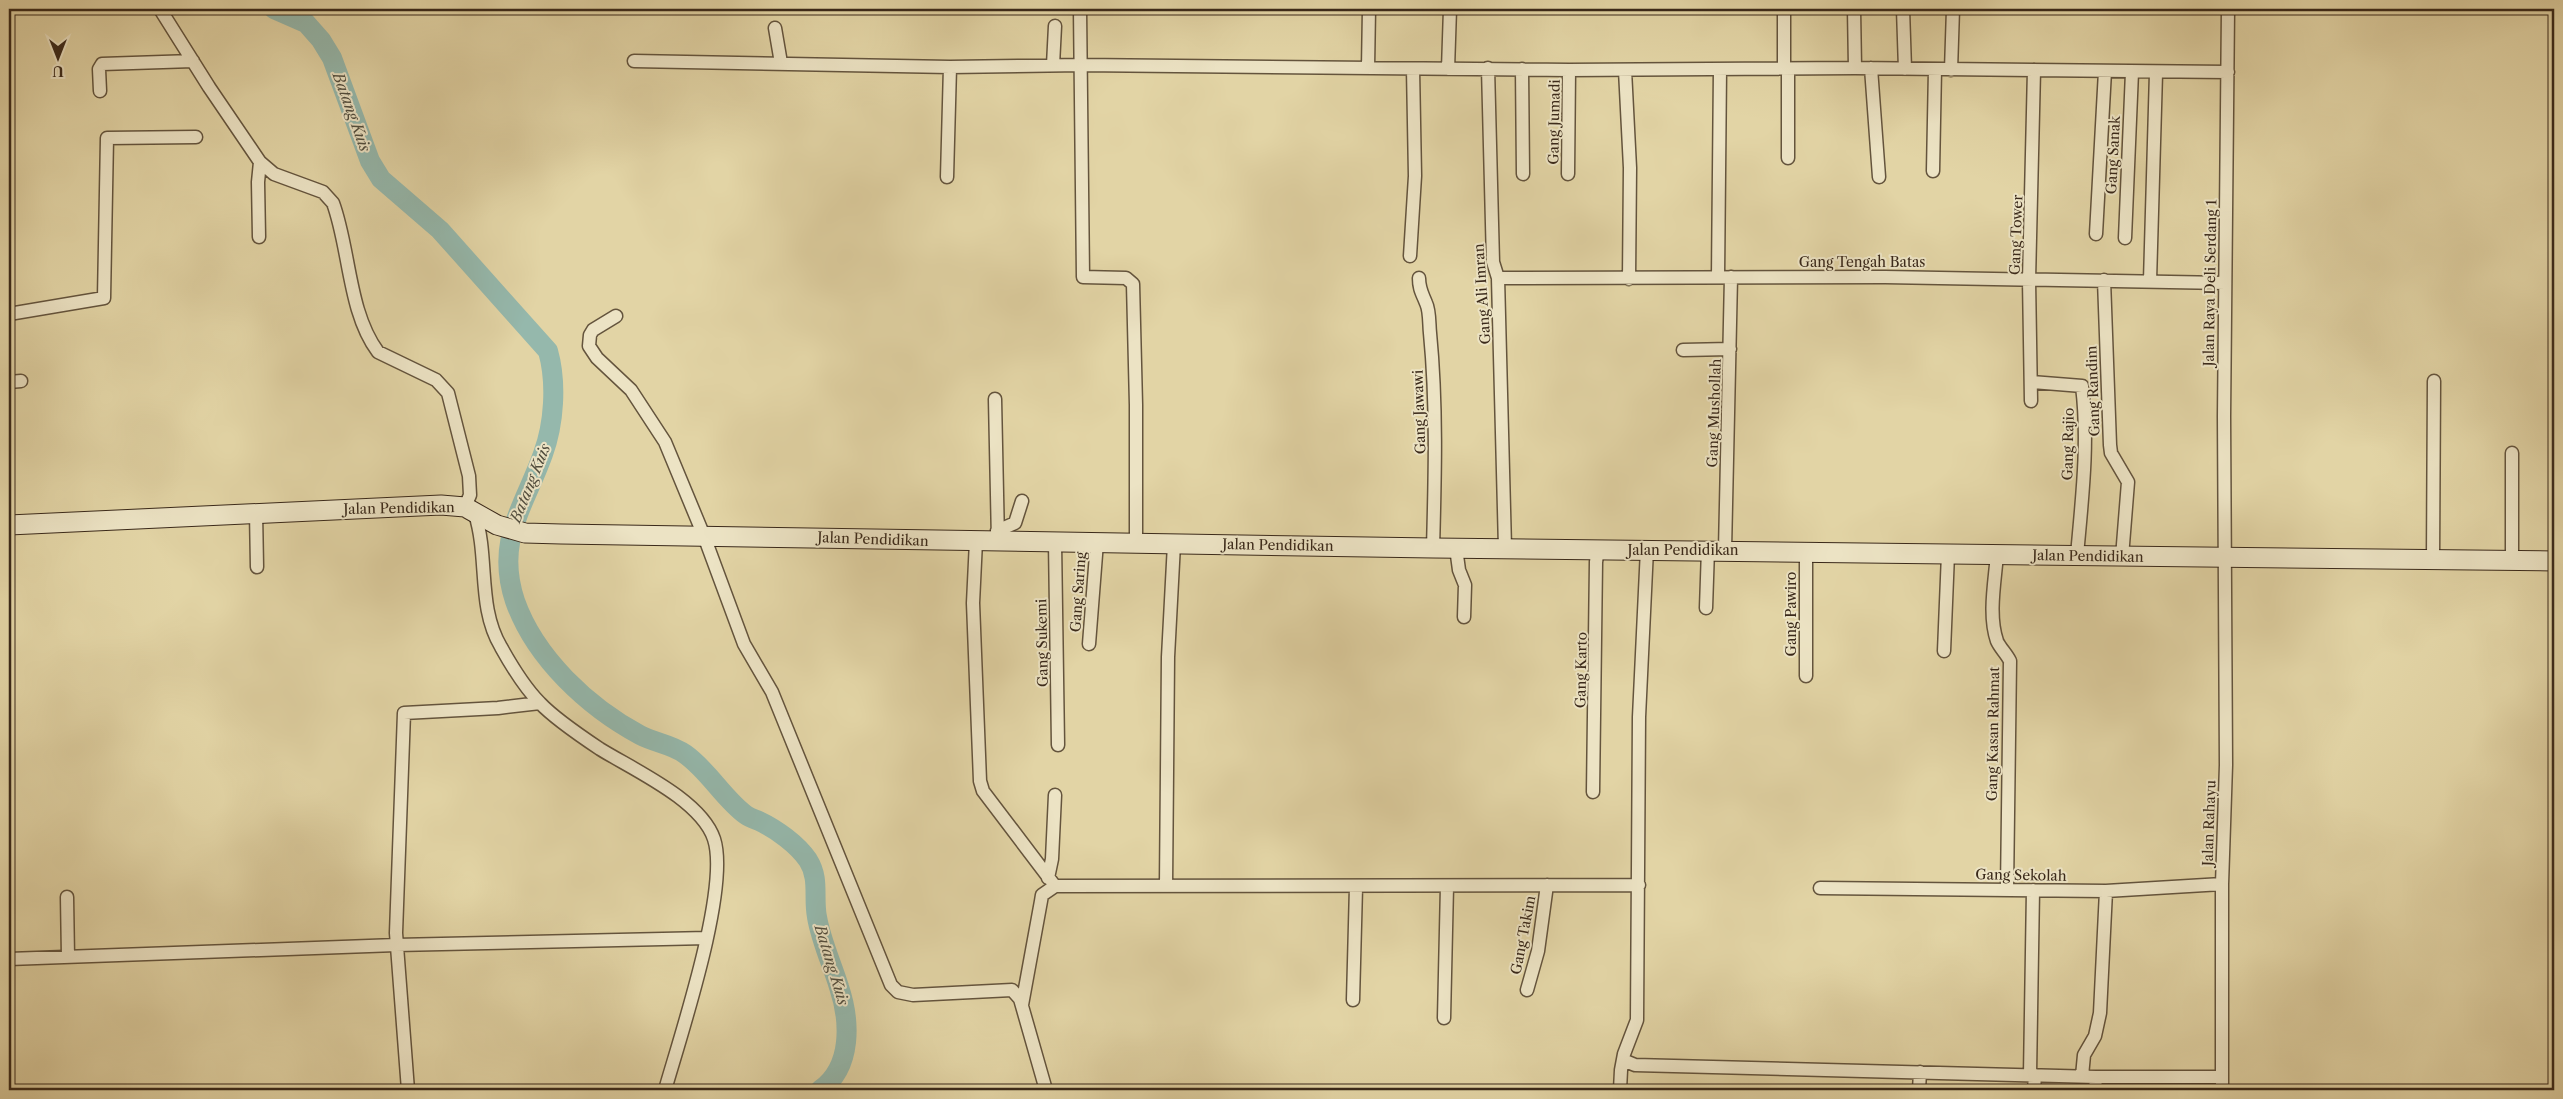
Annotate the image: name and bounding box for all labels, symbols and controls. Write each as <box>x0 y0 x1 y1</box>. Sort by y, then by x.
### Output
north arrow <box>32 32 82 82</box>
text: U <box>52 62 64 80</box>
water label: Batang Kuis <box>328 69 375 155</box>
street label: Gang Jumadi <box>1544 79 1564 165</box>
street label: Gang Sanak <box>2102 114 2124 195</box>
street label: Gang Tower <box>2006 194 2026 276</box>
street label: Jalan Raya Deli Serdang 1 <box>2200 199 2220 369</box>
street label: Gang Ali Imran <box>1469 243 1494 345</box>
street label: Gang Tengah Batas <box>1799 253 1925 271</box>
street label: Gang Randim <box>2082 345 2104 437</box>
street label: Gang Mushollah <box>1703 358 1725 468</box>
street label: Gang Jawawi <box>1409 370 1429 454</box>
street label: Gang Rajio <box>2058 407 2078 481</box>
water label: Batang Kuis <box>505 440 555 526</box>
street label: Jalan Pendidikan <box>341 498 455 518</box>
street label: Jalan Pendidikan <box>815 528 929 550</box>
street label: Jalan Pendidikan <box>1220 535 1334 555</box>
street label: Jalan Pendidikan <box>1625 541 1739 559</box>
street label: Jalan Pendidikan <box>2030 546 2144 566</box>
street label: Gang Saring <box>1066 551 1090 633</box>
street label: Gang Pawiro <box>1782 572 1800 656</box>
street label: Gang Sukemi <box>1032 599 1052 687</box>
street label: Gang Karto <box>1571 632 1591 708</box>
street label: Gang Kasan Rahmat <box>1983 667 2003 801</box>
street label: Jalan Rahayu <box>2198 779 2220 868</box>
street label: Gang Sekolah <box>1975 865 2067 885</box>
street label: Gang Takim <box>1507 894 1539 976</box>
water label: Batang Kuis <box>810 921 853 1008</box>

